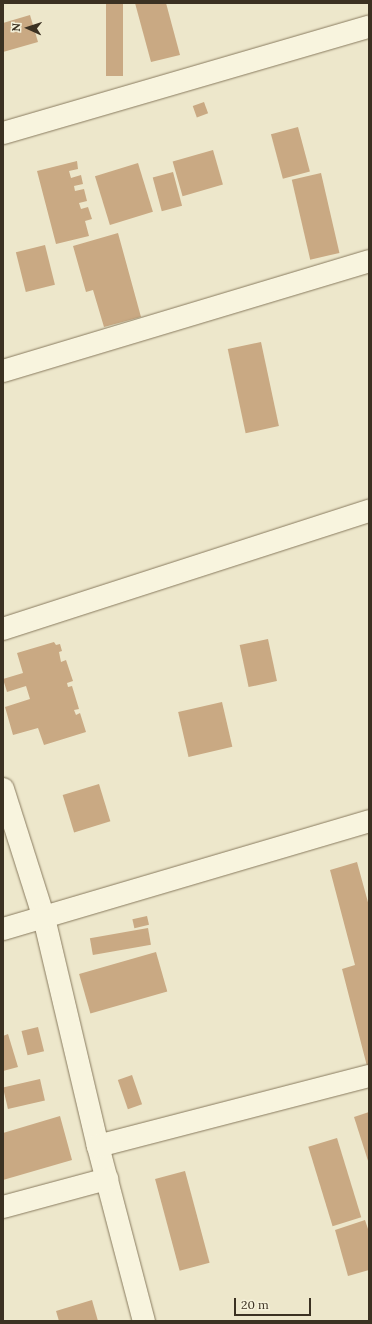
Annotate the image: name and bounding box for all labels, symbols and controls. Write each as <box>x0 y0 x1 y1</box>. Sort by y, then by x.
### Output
north arrow <box>8 8 48 48</box>
text: N <box>9 23 23 32</box>
scale bar <box>236 1290 313 1316</box>
text: 20 m <box>241 1297 269 1312</box>

